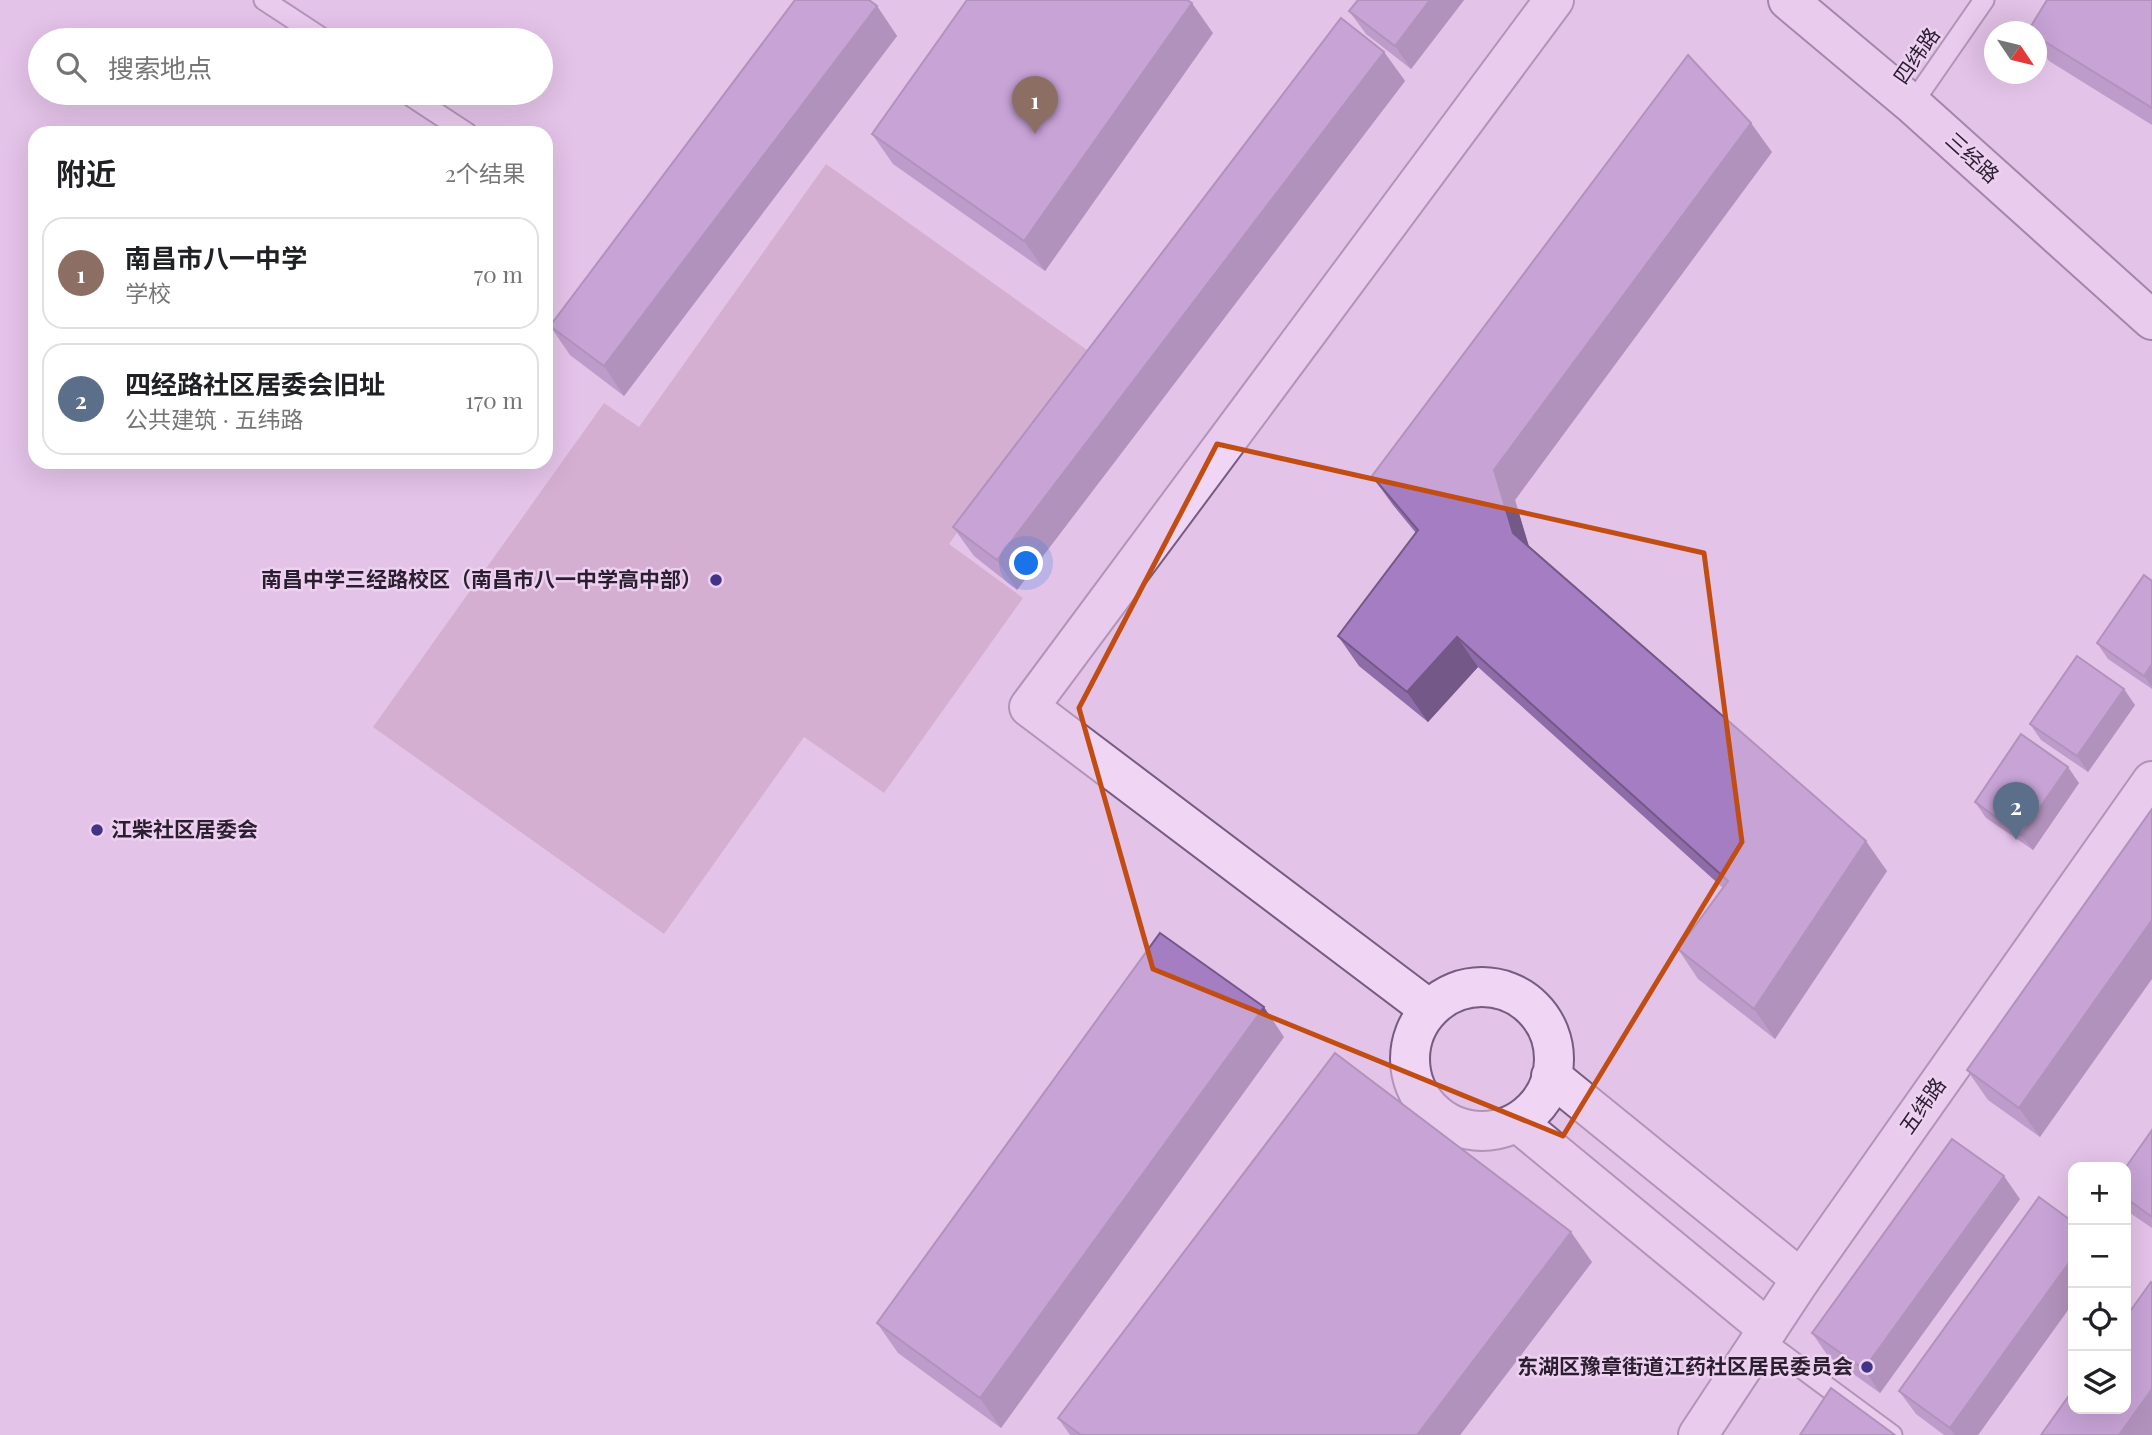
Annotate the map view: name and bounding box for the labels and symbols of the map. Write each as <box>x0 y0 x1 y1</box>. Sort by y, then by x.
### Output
street label: 四纬路 <box>1886 21 1945 89</box>
north arrow <box>1984 21 2047 84</box>
pin: 1 <box>1012 76 1058 134</box>
street label: 三经路 <box>1941 125 2006 188</box>
your location <box>1009 546 1043 580</box>
place label: 南昌中学三经路校区（南昌市八一中学高中部） <box>261 564 702 592</box>
marker: 南昌中学三经路校区（南昌市八一中学高中部） <box>708 572 724 588</box>
pin: 2 <box>1993 782 2039 840</box>
place label: 江柴社区居委会 <box>111 814 258 842</box>
marker: 江柴社区居委会 <box>89 822 105 838</box>
street label: 五纬路 <box>1892 1071 1951 1139</box>
place label: 东湖区豫章街道江药社区居民委员会 <box>1517 1351 1853 1379</box>
marker: 东湖区豫章街道江药社区居民委员会 <box>1859 1359 1875 1375</box>

